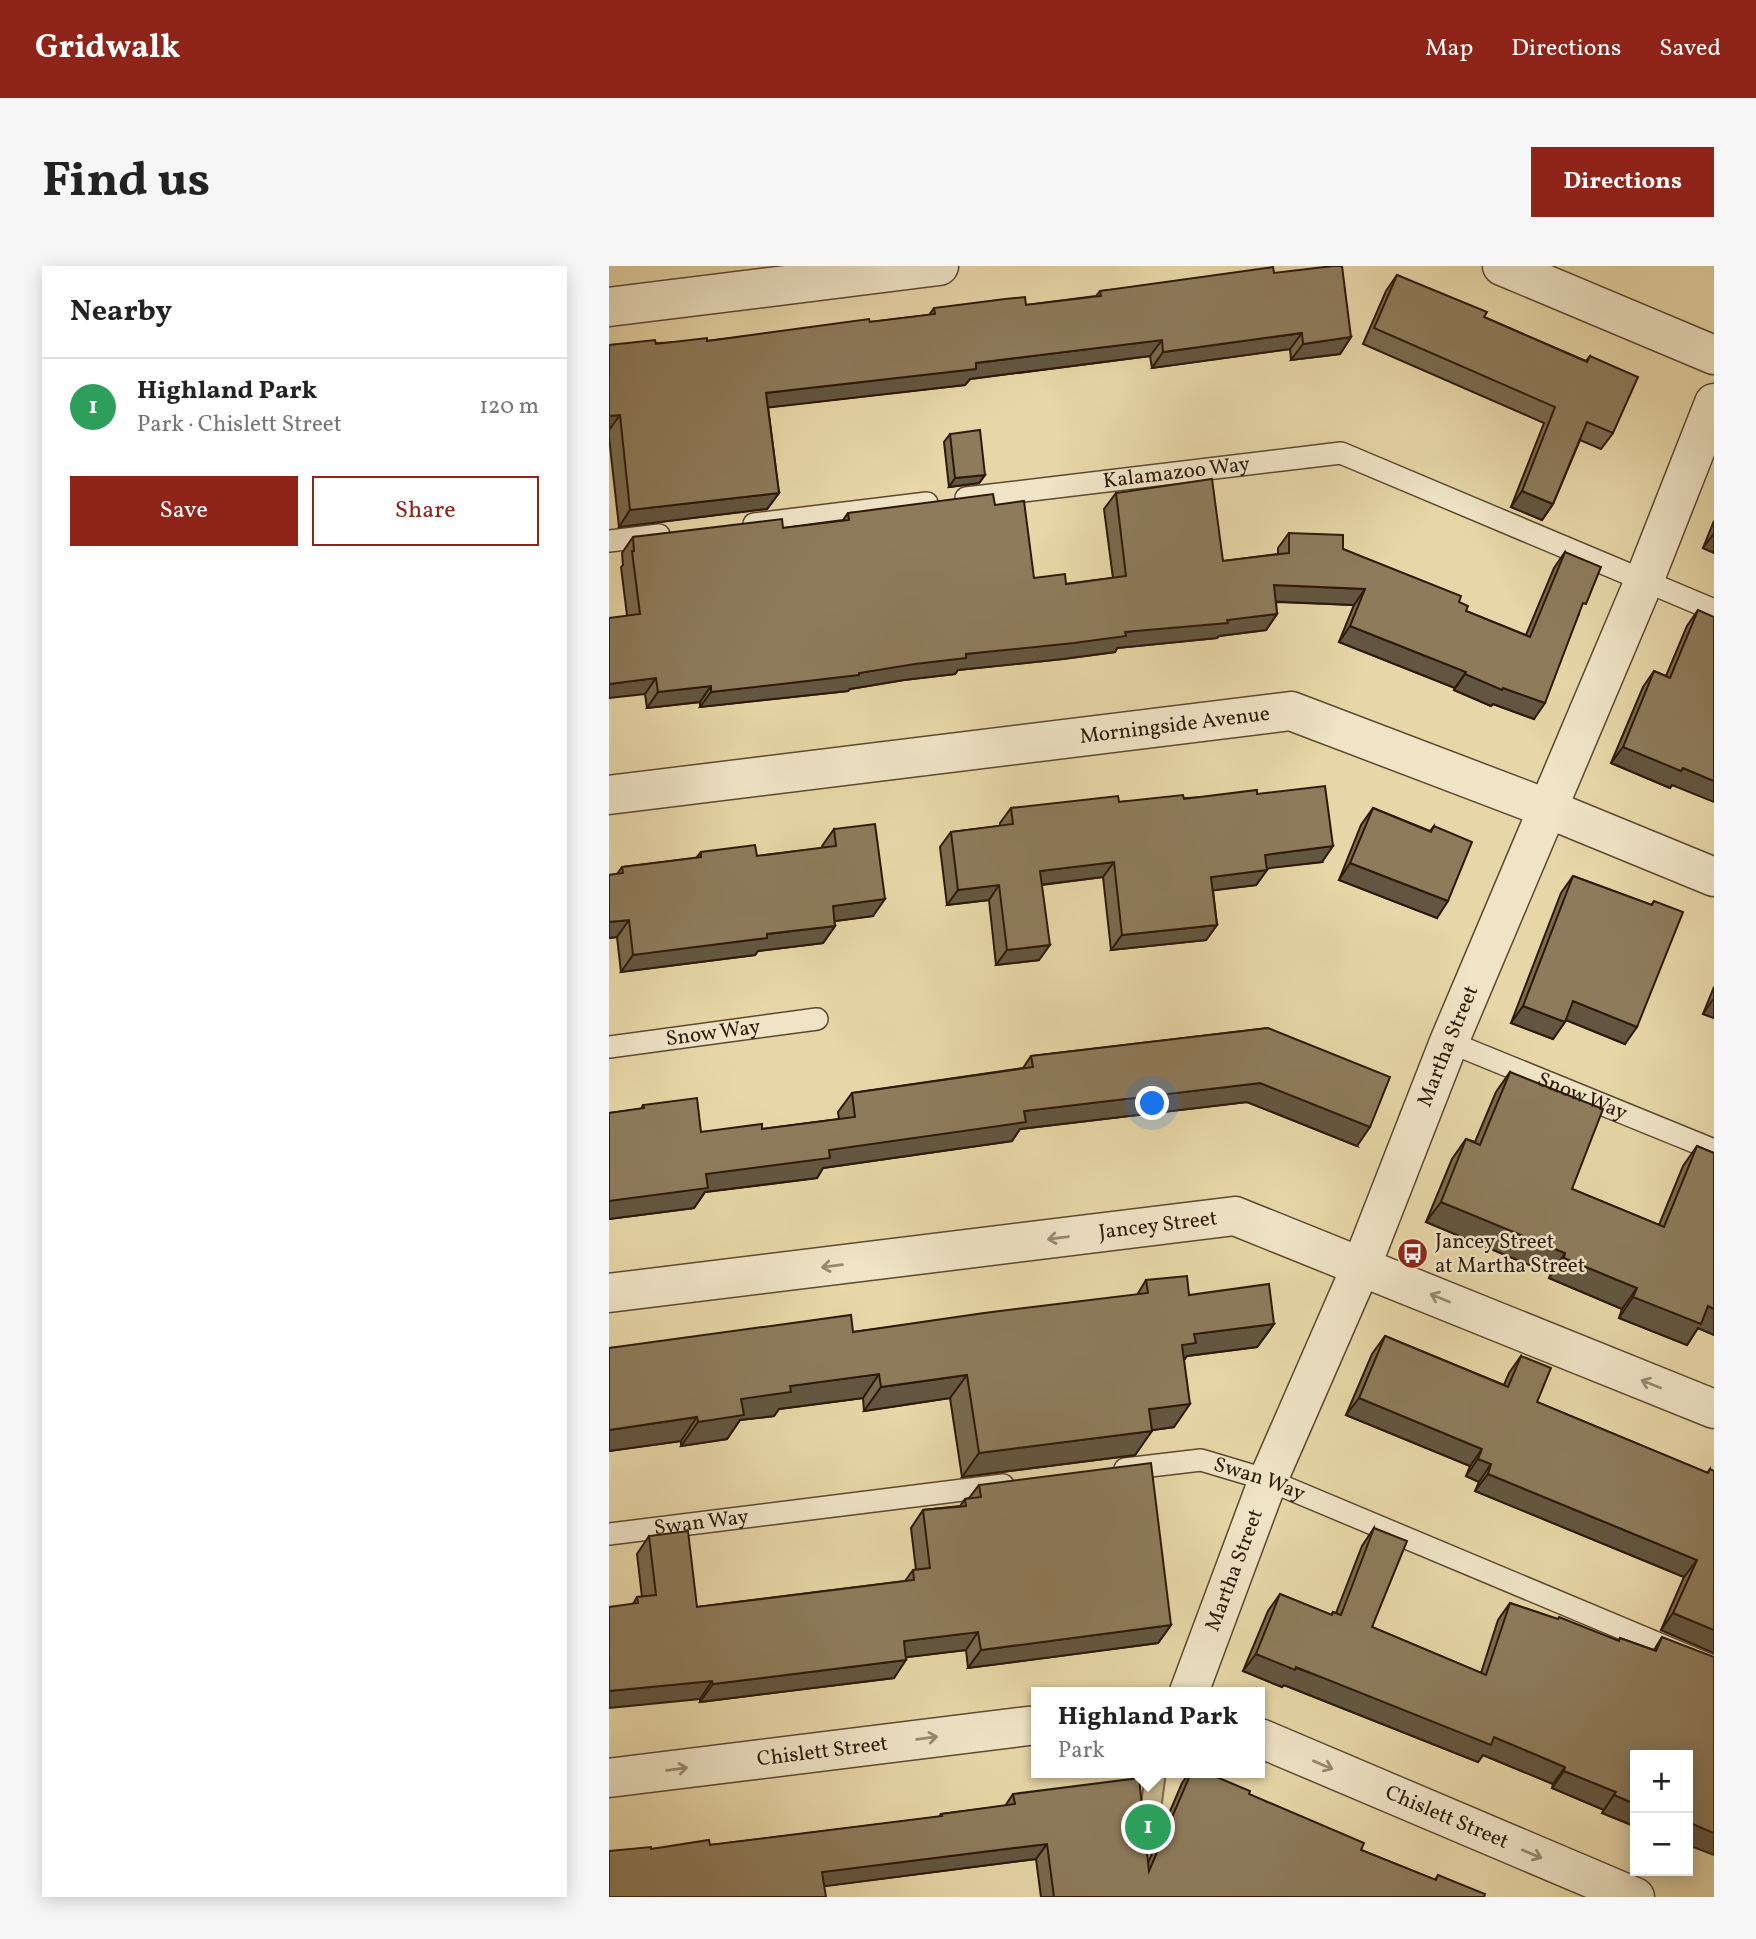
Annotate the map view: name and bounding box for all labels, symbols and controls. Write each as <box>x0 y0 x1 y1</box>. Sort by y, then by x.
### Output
text: Gridwalk <box>35 26 180 72</box>
text: Map <box>1425 32 1473 66</box>
text: Directions <box>1511 32 1621 66</box>
text: Saved <box>1659 32 1721 66</box>
button: Directions <box>1531 147 1714 217</box>
text: Find us <box>42 148 210 217</box>
text: Nearby <box>70 291 172 333</box>
text: Highland Park <box>137 373 317 409</box>
text: 1 <box>88 391 98 423</box>
text: 120 m <box>479 391 539 423</box>
text: Park · Chislett Street <box>137 409 342 441</box>
street label: Kalamazoo Way <box>1101 449 1252 496</box>
button: Save <box>70 476 298 546</box>
button: Share <box>312 476 539 546</box>
street label: Morningside Avenue <box>1078 699 1272 751</box>
street label: Martha Street <box>1411 981 1486 1111</box>
street label: Snow Way <box>664 1012 763 1054</box>
street label: Snow Way <box>1533 1065 1632 1128</box>
your location <box>1135 1086 1169 1120</box>
street label: Jancey Street <box>1097 1204 1219 1247</box>
place label: Jancey Street at Martha Street <box>1435 1228 1585 1281</box>
one-way arrow <box>1047 1231 1070 1244</box>
bus stop icon: Jancey Street at Martha Street <box>1395 1237 1429 1271</box>
one-way arrow <box>821 1259 844 1272</box>
one-way arrow <box>1430 1291 1451 1304</box>
one-way arrow <box>1640 1376 1662 1389</box>
street label: Swan Way <box>1210 1450 1310 1509</box>
street label: Swan Way <box>652 1502 751 1543</box>
street label: Martha Street <box>1198 1505 1270 1635</box>
popup <box>1031 1687 1265 1778</box>
text: Highland Park <box>1058 1699 1238 1735</box>
street label: Chislett Street <box>755 1729 889 1774</box>
one-way arrow <box>915 1732 938 1745</box>
text: Park <box>1058 1735 1105 1767</box>
map controls <box>1630 1750 1693 1876</box>
button: + <box>1630 1750 1693 1813</box>
one-way arrow <box>1312 1759 1333 1772</box>
one-way arrow <box>665 1763 688 1776</box>
street label: Chislett Street <box>1381 1778 1513 1856</box>
pin: 1 <box>1125 1801 1171 1853</box>
button: − <box>1630 1813 1693 1876</box>
one-way arrow <box>1521 1848 1543 1861</box>

